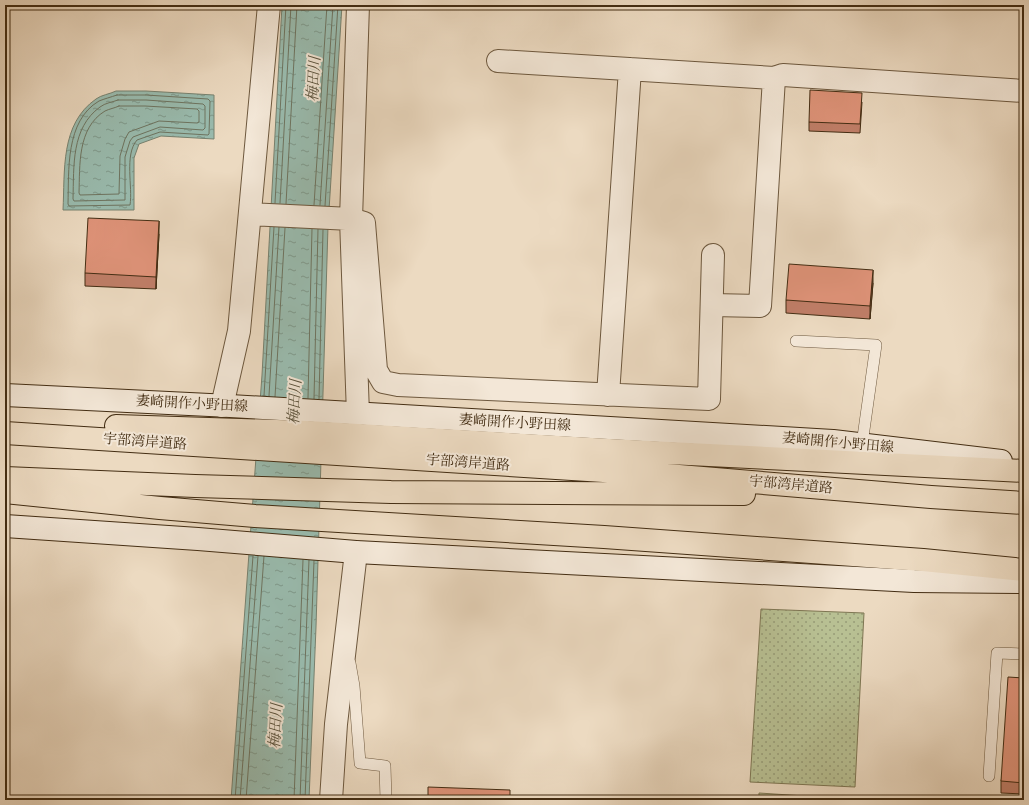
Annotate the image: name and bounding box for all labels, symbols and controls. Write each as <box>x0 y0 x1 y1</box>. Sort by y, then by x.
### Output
water label: 梅田川 <box>303 54 325 102</box>
water label: 梅田川 <box>284 377 306 425</box>
street label: 妻崎開作小野田線 <box>136 392 248 416</box>
street label: 妻崎開作小野田線 <box>459 411 571 435</box>
street label: 妻崎開作小野田線 <box>781 429 895 457</box>
street label: 宇部湾岸道路 <box>102 430 188 454</box>
street label: 宇部湾岸道路 <box>425 451 511 475</box>
street label: 宇部湾岸道路 <box>748 472 834 498</box>
water label: 梅田川 <box>265 701 287 749</box>

